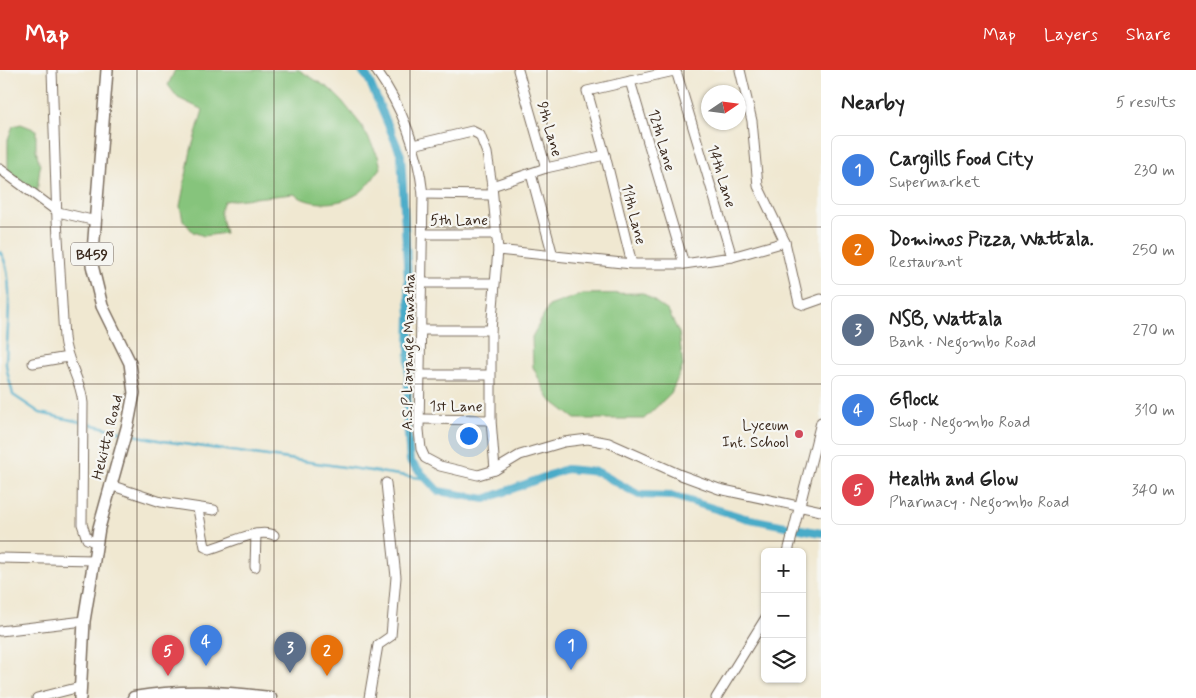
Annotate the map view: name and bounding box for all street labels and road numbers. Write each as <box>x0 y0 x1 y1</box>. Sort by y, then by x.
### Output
street label: 9th Lane <box>532 99 566 159</box>
street label: 12th Lane <box>643 107 679 174</box>
street label: 14th Lane <box>702 142 740 210</box>
street label: 11th Lane <box>616 182 650 247</box>
street label: 5th Lane <box>430 211 488 231</box>
road number: B459 <box>71 242 113 265</box>
street label: A.S.P Liayange Mawatha <box>398 273 421 431</box>
street label: Hekitta Road <box>88 393 128 482</box>
street label: 1st Lane <box>429 397 483 417</box>

